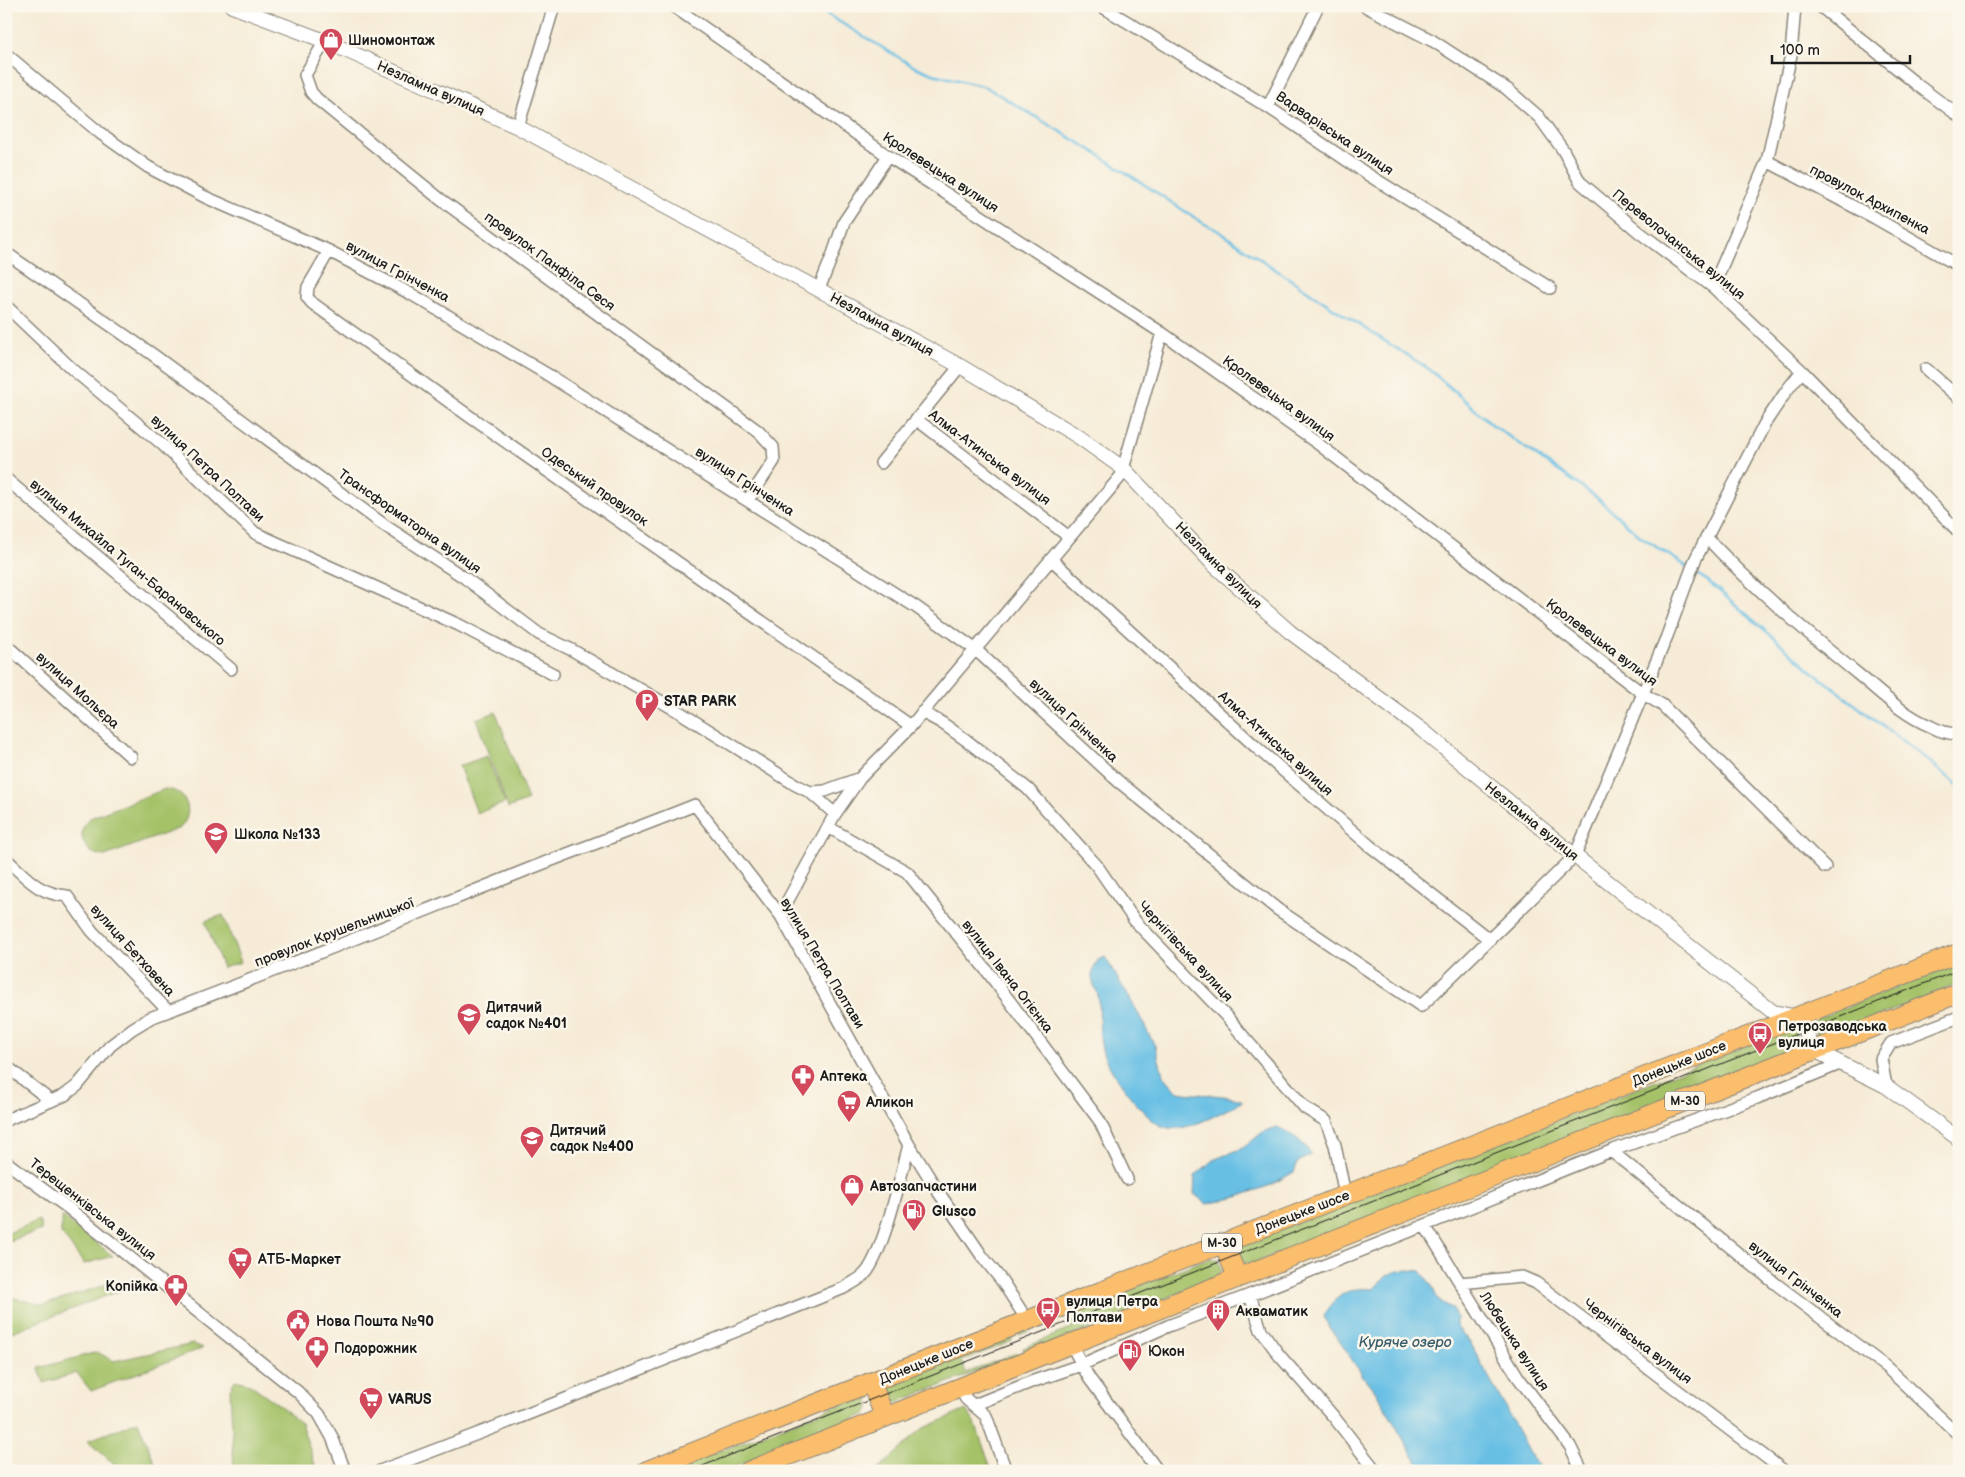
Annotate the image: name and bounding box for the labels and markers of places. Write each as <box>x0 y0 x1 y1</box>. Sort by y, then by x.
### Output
shop icon: Шиномонтаж <box>318 27 344 61</box>
place label: Шиномонтаж <box>348 32 435 49</box>
parking icon: STAR PARK <box>634 688 660 722</box>
place label: STAR PARK <box>664 693 737 710</box>
school or university icon: Школа №133 <box>203 821 229 855</box>
place label: Школа №133 <box>234 826 320 843</box>
place label: Дитячий садок №401 <box>486 999 567 1032</box>
school or university icon: Дитячий садок №401 <box>456 1002 482 1036</box>
place label: Петрозаводська вулиця <box>1778 1018 1887 1051</box>
bus stop icon: Петрозаводська вулиця <box>1747 1021 1773 1055</box>
pharmacy icon: Аптека <box>790 1063 816 1097</box>
place label: Аптека <box>819 1068 868 1085</box>
supermarket icon: Аликон <box>836 1089 862 1123</box>
place label: Аликон <box>865 1094 914 1111</box>
place label: Дитячий садок №400 <box>550 1122 634 1155</box>
school or university icon: Дитячий садок №400 <box>519 1125 545 1159</box>
shop icon: Автозапчастини <box>839 1173 865 1207</box>
place label: Автозапчастини <box>869 1178 977 1195</box>
fuel station icon: Glusco <box>901 1198 927 1232</box>
place label: Glusco <box>932 1203 976 1220</box>
supermarket icon: АТБ-Маркет <box>227 1246 253 1280</box>
place label: АТБ-Маркет <box>257 1251 341 1268</box>
pharmacy icon: Копійка <box>163 1273 189 1307</box>
place label: Копійка <box>106 1278 159 1295</box>
place label: вулиця Петра Полтави <box>1066 1293 1159 1326</box>
bus stop icon: вулиця Петра Полтави <box>1035 1296 1061 1330</box>
building icon: Акваматик <box>1205 1298 1231 1332</box>
place label: Акваматик <box>1235 1303 1308 1320</box>
public building icon: Нова Пошта №90 <box>285 1308 311 1342</box>
place label: Нова Пошта №90 <box>316 1313 434 1330</box>
pharmacy icon: Подорожник <box>304 1335 330 1369</box>
fuel station icon: Юкон <box>1117 1338 1143 1372</box>
place label: Подорожник <box>334 1340 417 1357</box>
place label: Юкон <box>1148 1343 1185 1360</box>
supermarket icon: VARUS <box>358 1386 384 1420</box>
place label: VARUS <box>388 1391 432 1408</box>

